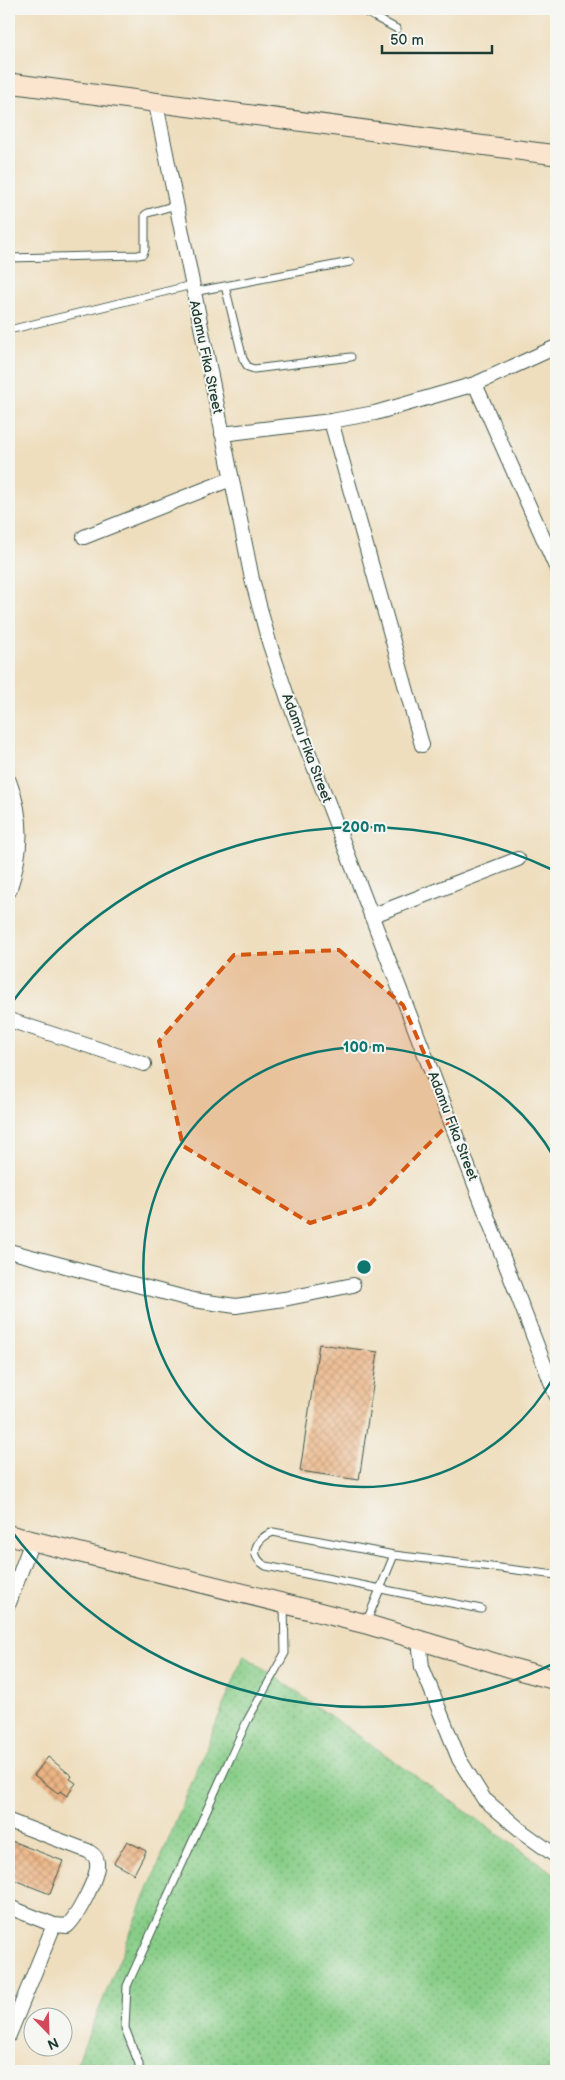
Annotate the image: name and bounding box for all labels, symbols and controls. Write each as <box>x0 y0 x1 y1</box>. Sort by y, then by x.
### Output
scale bar <box>382 22 492 54</box>
text: 50 m <box>390 31 424 50</box>
street label: Adamu Fika Street <box>186 299 226 416</box>
street label: Adamu Fika Street <box>278 691 336 806</box>
text: 200 m <box>342 818 386 837</box>
text: 100 m <box>343 1038 385 1057</box>
street label: Adamu Fika Street <box>424 1069 482 1184</box>
centre of rings <box>355 1258 373 1276</box>
north arrow <box>22 2008 72 2058</box>
text: N <box>45 2034 61 2053</box>

